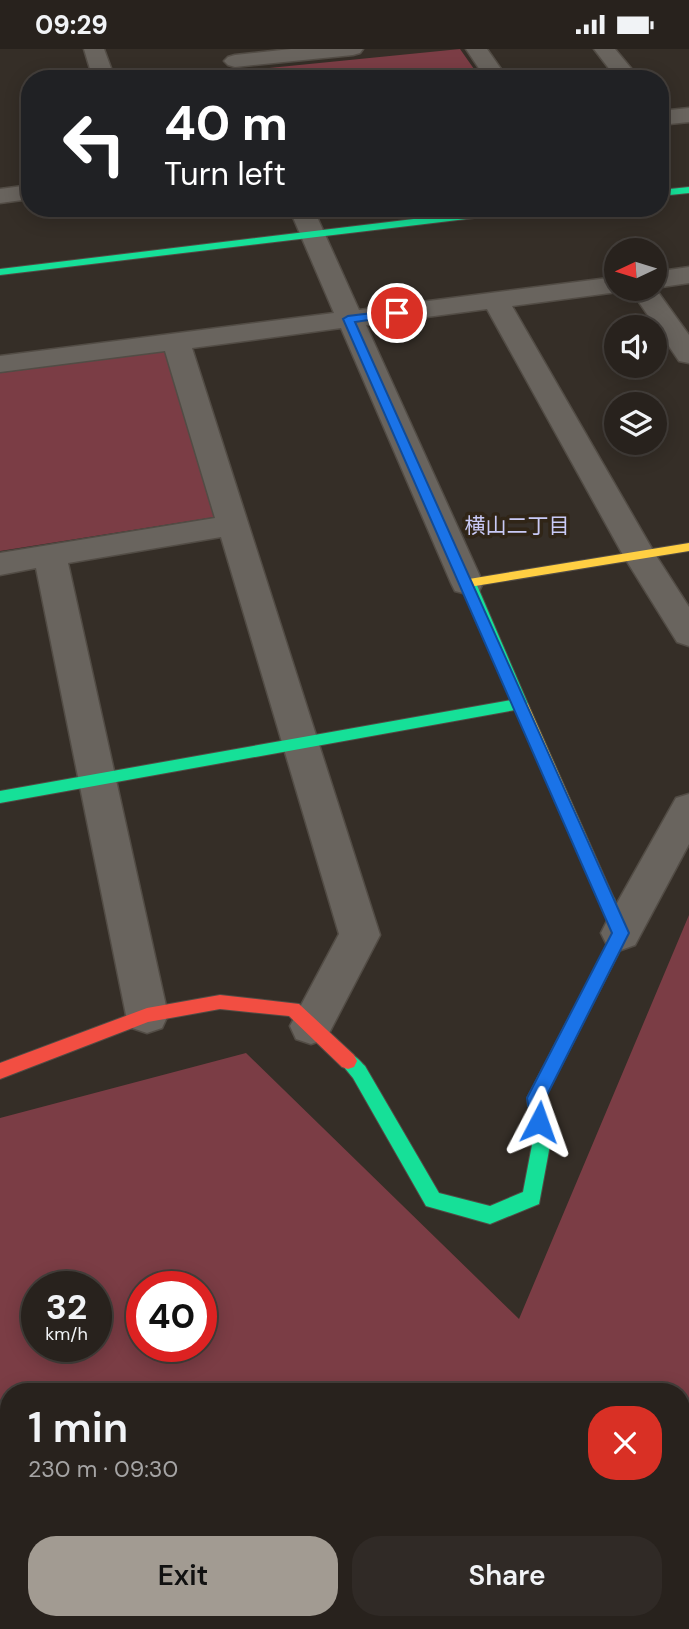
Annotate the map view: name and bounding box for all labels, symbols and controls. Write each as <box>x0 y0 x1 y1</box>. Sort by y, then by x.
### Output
text: 09:29 <box>35 8 108 42</box>
text: 40 m <box>164 91 288 155</box>
icon: left <box>49 98 140 189</box>
text: Turn left <box>164 153 286 195</box>
north arrow <box>604 238 667 301</box>
map controls <box>604 238 667 455</box>
pin <box>367 283 427 343</box>
icon: arrive <box>378 294 416 332</box>
button: sound <box>604 315 667 378</box>
button: layers <box>604 392 667 455</box>
district label: 横山二丁目 <box>465 512 570 540</box>
position arrow <box>502 1085 576 1159</box>
speed limit sign: 40 <box>126 1271 217 1362</box>
text: 32 <box>46 1284 87 1330</box>
text: km/h <box>45 1322 88 1346</box>
text: 1 min <box>28 1400 128 1455</box>
button: close <box>588 1406 662 1480</box>
text: 230 m · 09:30 <box>28 1454 178 1484</box>
button: Exit <box>28 1536 338 1616</box>
button: Share <box>352 1536 662 1616</box>

